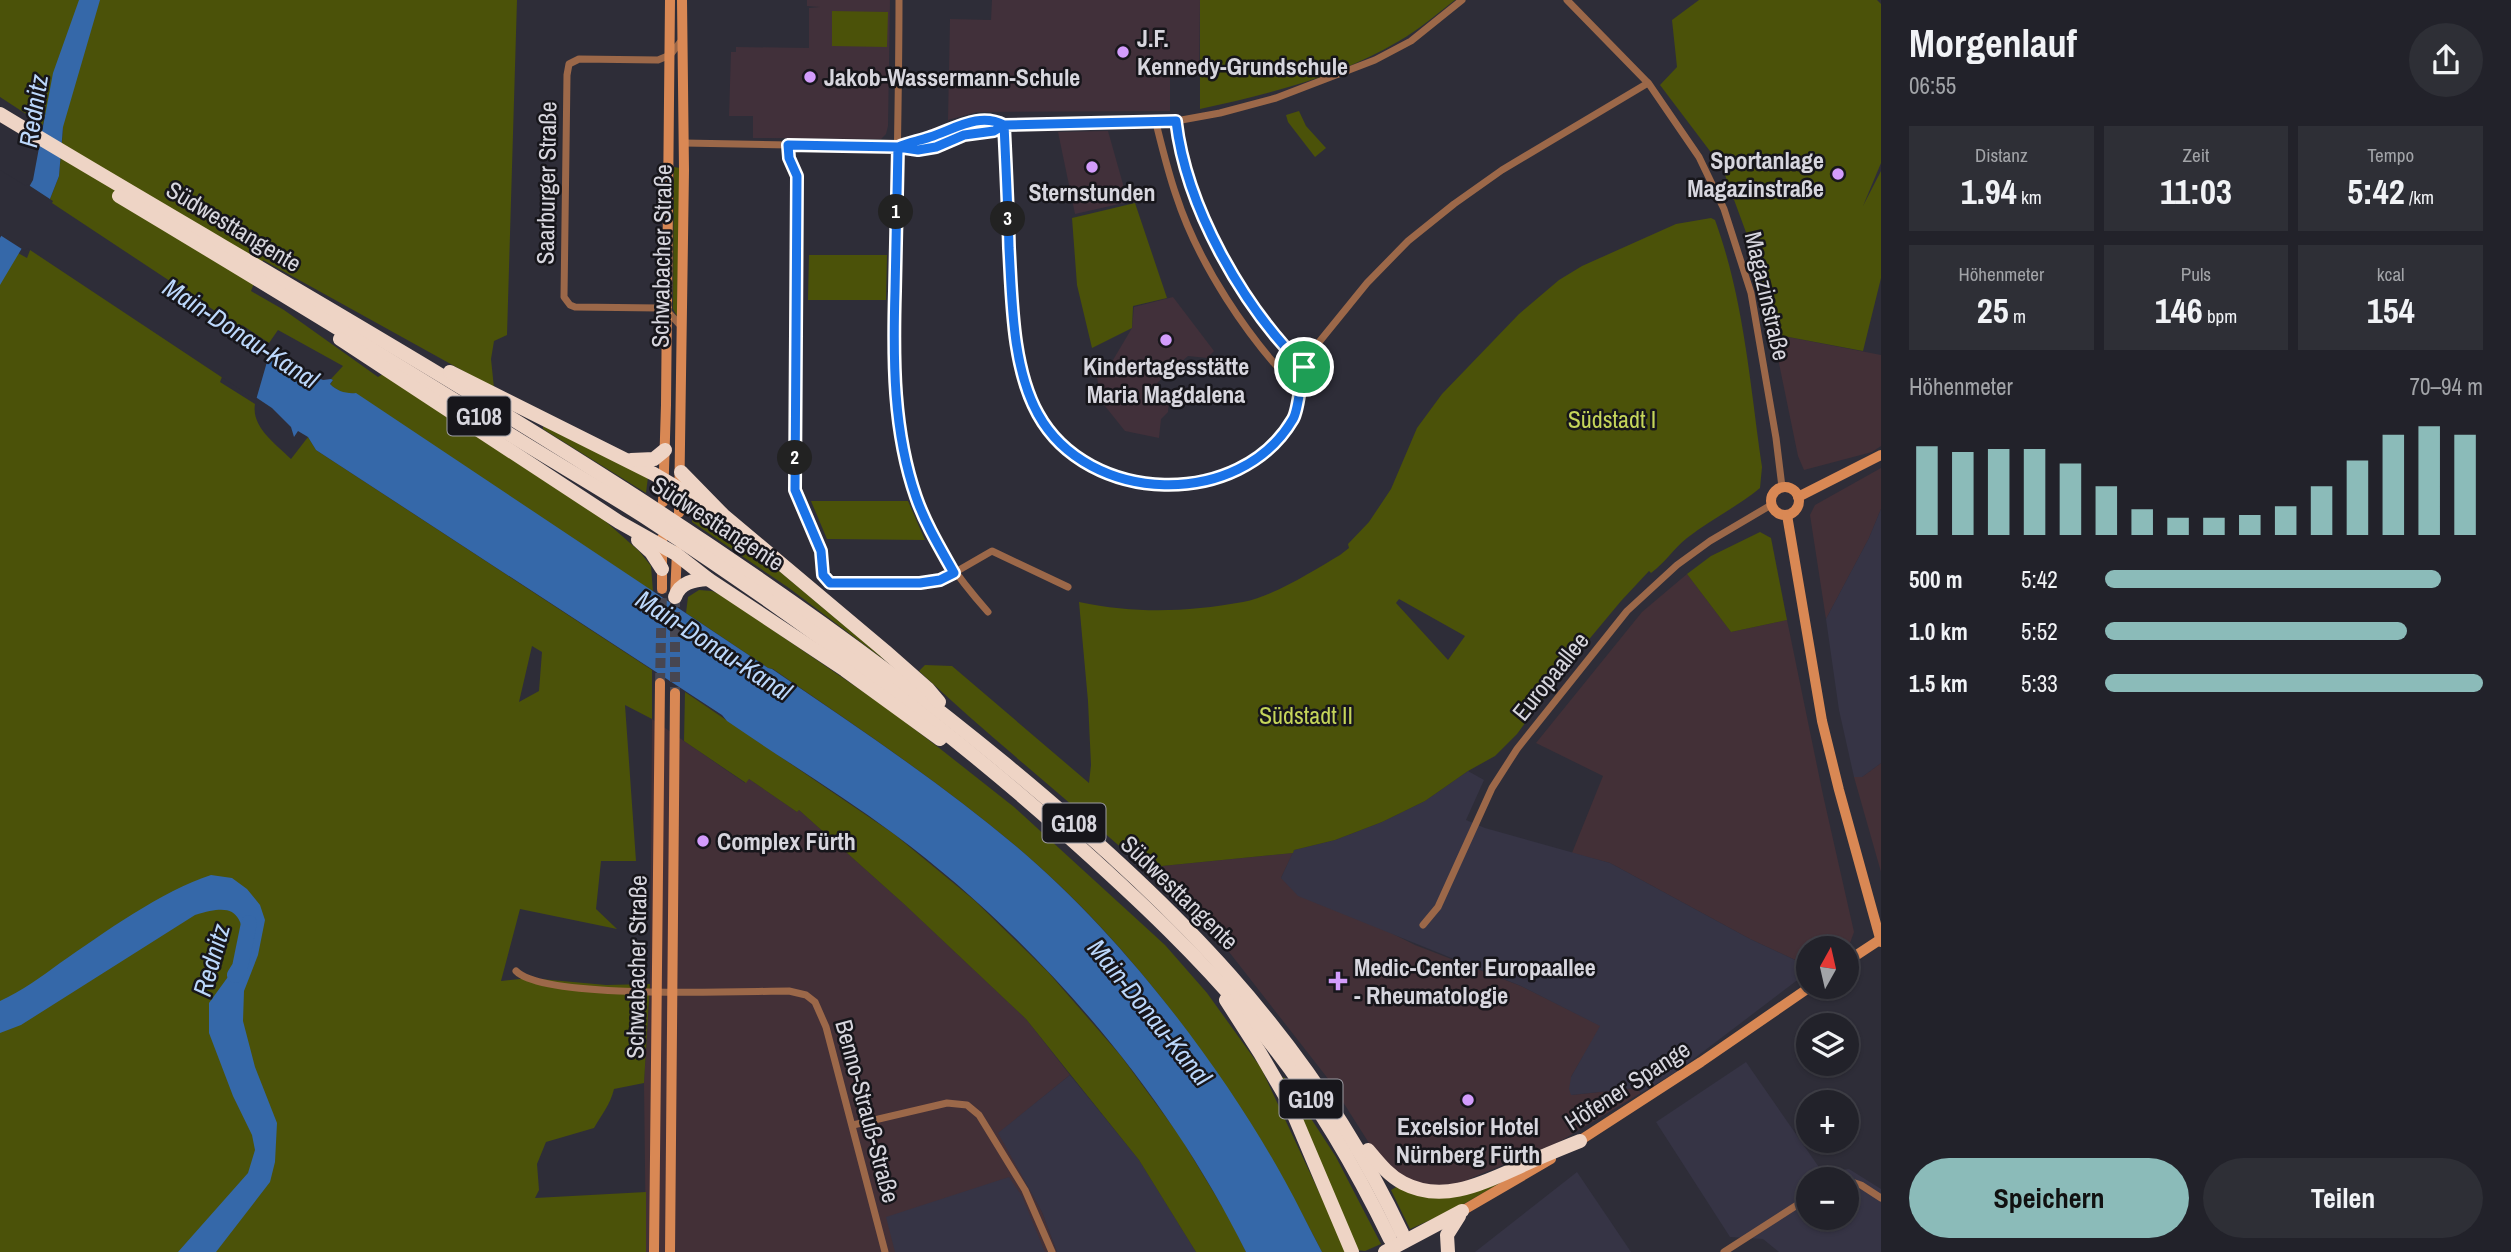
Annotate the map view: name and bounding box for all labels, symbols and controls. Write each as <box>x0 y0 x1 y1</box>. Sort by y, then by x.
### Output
text: Morgenlauf <box>1909 18 2077 69</box>
place label: J.F. Kennedy-Grundschule <box>1137 22 1348 82</box>
button: share <box>2409 23 2483 97</box>
marker: J.F. Kennedy-Grundschule <box>1115 44 1131 60</box>
place label: Jakob-Wassermann-Schule <box>824 61 1080 93</box>
marker: Jakob-Wassermann-Schule <box>802 69 818 85</box>
text: 06:55 <box>1909 70 1956 101</box>
water label: Rednitz <box>10 72 56 150</box>
street label: Saarburger Straße <box>529 101 563 265</box>
text: Distanz <box>1975 142 2028 168</box>
text: Zeit <box>2183 142 2209 168</box>
text: Tempo <box>2367 142 2414 168</box>
place label: Sportanlage Magazinstraße <box>1687 144 1824 204</box>
marker: Sternstunden <box>1084 159 1100 175</box>
street label: Schwabacher Straße <box>643 164 679 348</box>
marker: Sportanlage Magazinstraße <box>1830 166 1846 182</box>
text: 1.94 <box>1961 168 2017 215</box>
text: 11:03 <box>2160 168 2232 215</box>
text: 5:42 <box>2347 168 2405 215</box>
street label: Südwesttangente <box>161 173 307 279</box>
place label: Sternstunden <box>1029 176 1155 208</box>
text: km <box>2017 184 2042 210</box>
text: /km <box>2405 184 2434 210</box>
pin: 1 <box>878 194 914 230</box>
text: 1 <box>891 198 900 224</box>
pin: 3 <box>990 202 1026 236</box>
text: 3 <box>1003 205 1012 231</box>
street label: Magazinstraße <box>1738 228 1798 364</box>
text: Höhenmeter <box>1958 261 2044 287</box>
text: Puls <box>2181 261 2211 287</box>
text: kcal <box>2377 261 2405 287</box>
water label: Main-Donau-Kanal <box>156 270 327 397</box>
text: 25 <box>1977 287 2009 334</box>
text: 146 <box>2155 287 2203 334</box>
text: 154 <box>2367 287 2415 334</box>
text: m <box>2009 303 2026 329</box>
text: bpm <box>2203 303 2237 329</box>
marker: Kindertagesstätte Maria Magdalena <box>1158 332 1174 348</box>
pin <box>1274 337 1334 397</box>
icon: arrive <box>1285 348 1323 386</box>
place label: Kindertagesstätte Maria Magdalena <box>1083 350 1249 410</box>
text: Höhenmeter <box>1909 371 2013 402</box>
text: 70–94 m <box>2410 371 2483 402</box>
road number: G108 <box>448 396 510 436</box>
park label: Südstadt I <box>1568 403 1656 435</box>
pin: 2 <box>778 440 812 476</box>
text: 2 <box>790 444 799 470</box>
street label: Südwesttangente <box>646 468 790 578</box>
text: 500 m <box>1909 564 1962 595</box>
text: 5:42 <box>2021 564 2058 595</box>
water label: Main-Donau-Kanal <box>629 582 800 709</box>
text: 1.0 km <box>1909 616 1968 647</box>
text: 5:52 <box>2021 616 2058 647</box>
street label: Europaallee <box>1505 625 1595 727</box>
text: 1.5 km <box>1909 668 1968 699</box>
text: 5:33 <box>2021 668 2058 699</box>
park label: Südstadt II <box>1259 699 1353 731</box>
road number: G108 <box>1042 804 1106 842</box>
place label: Complex Fürth <box>717 825 856 857</box>
street label: Südwesttangente <box>1114 828 1246 956</box>
marker: Complex Fürth <box>695 833 711 849</box>
street label: Schwabacher Straße <box>618 875 654 1059</box>
water label: Rednitz <box>184 920 238 1000</box>
water label: Main-Donau-Kanal <box>1080 931 1221 1094</box>
north arrow <box>1796 936 1858 999</box>
map controls <box>1796 936 1859 1230</box>
place label: Medic-Center Europaallee - Rheumatologie <box>1354 951 1596 1011</box>
marker: Medic-Center Europaallee - Rheumatologie <box>1328 971 1348 991</box>
button: layers <box>1796 1013 1859 1076</box>
street label: Benno-Strauß-Straße <box>828 1016 908 1206</box>
street label: Höfener Spange <box>1558 1033 1696 1137</box>
road number: G109 <box>1280 1080 1342 1118</box>
button: + <box>1796 1090 1859 1153</box>
marker: Excelsior Hotel Nürnberg Fürth <box>1460 1092 1476 1108</box>
place label: Excelsior Hotel Nürnberg Fürth <box>1396 1110 1540 1170</box>
button: Speichern <box>1909 1158 2189 1238</box>
button: Teilen <box>2203 1158 2483 1238</box>
button: − <box>1796 1167 1859 1230</box>

